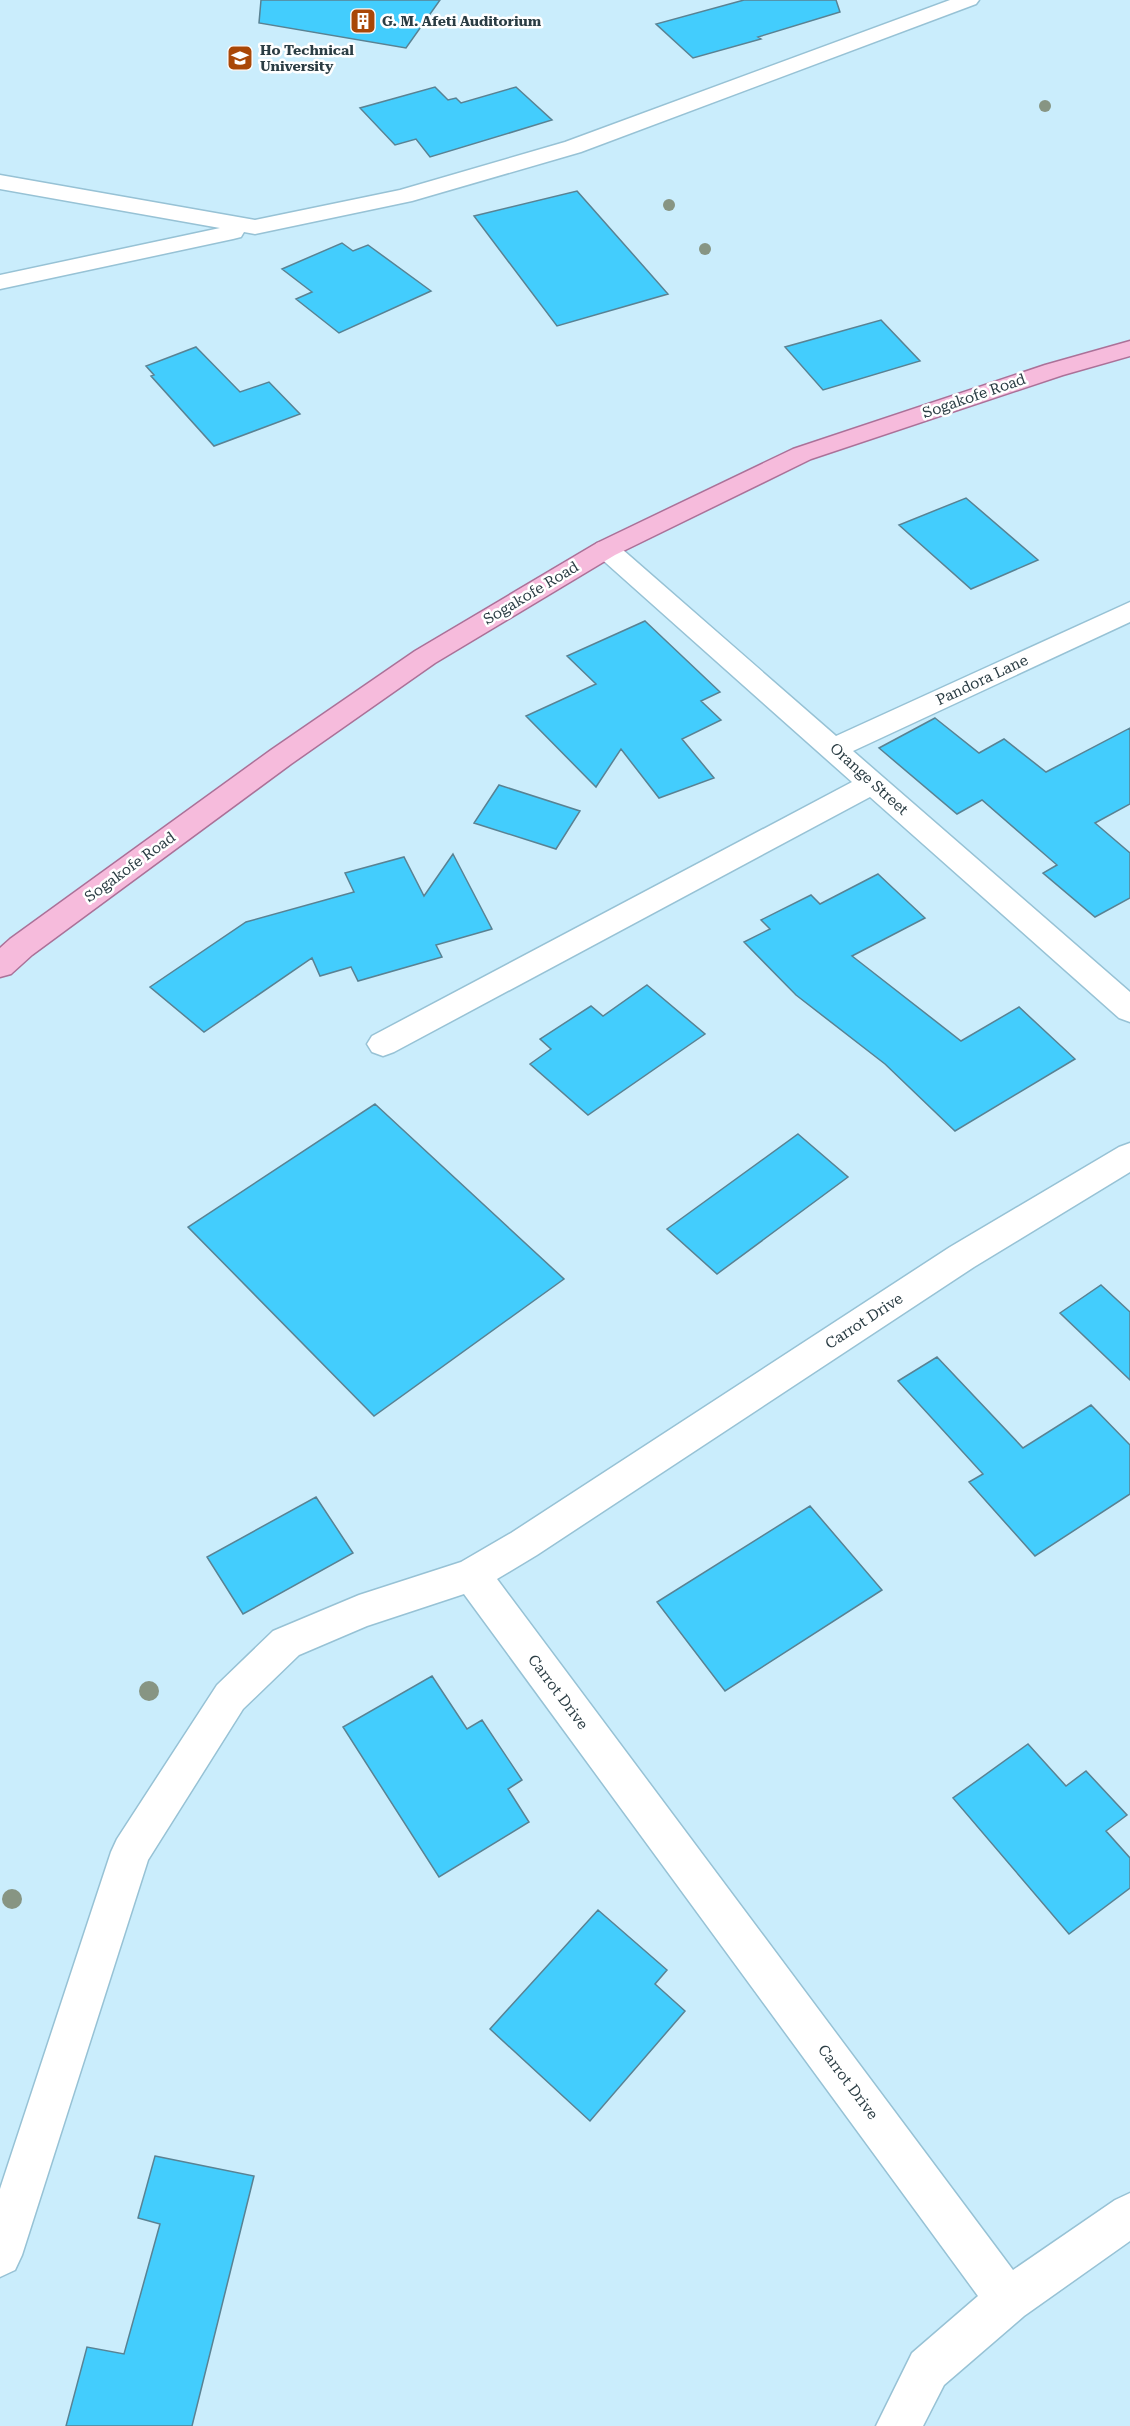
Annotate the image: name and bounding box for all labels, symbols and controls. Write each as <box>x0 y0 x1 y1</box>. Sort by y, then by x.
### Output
building icon: G. M. Afeti Auditorium <box>348 6 378 36</box>
place label: G. M. Afeti Auditorium <box>382 13 542 29</box>
place label: Ho Technical University <box>260 42 354 74</box>
school or university icon: Ho Technical University <box>225 43 255 73</box>
street label: Sogakofe Road <box>920 370 1028 422</box>
street label: Sogakofe Road <box>480 557 582 629</box>
street label: Pandora Lane <box>933 651 1031 709</box>
street label: Orange Street <box>826 739 912 819</box>
street label: Sogakofe Road <box>81 828 179 906</box>
street label: Carrot Drive <box>822 1289 906 1353</box>
street label: Carrot Drive <box>524 1651 592 1733</box>
street label: Carrot Drive <box>814 2041 882 2123</box>

